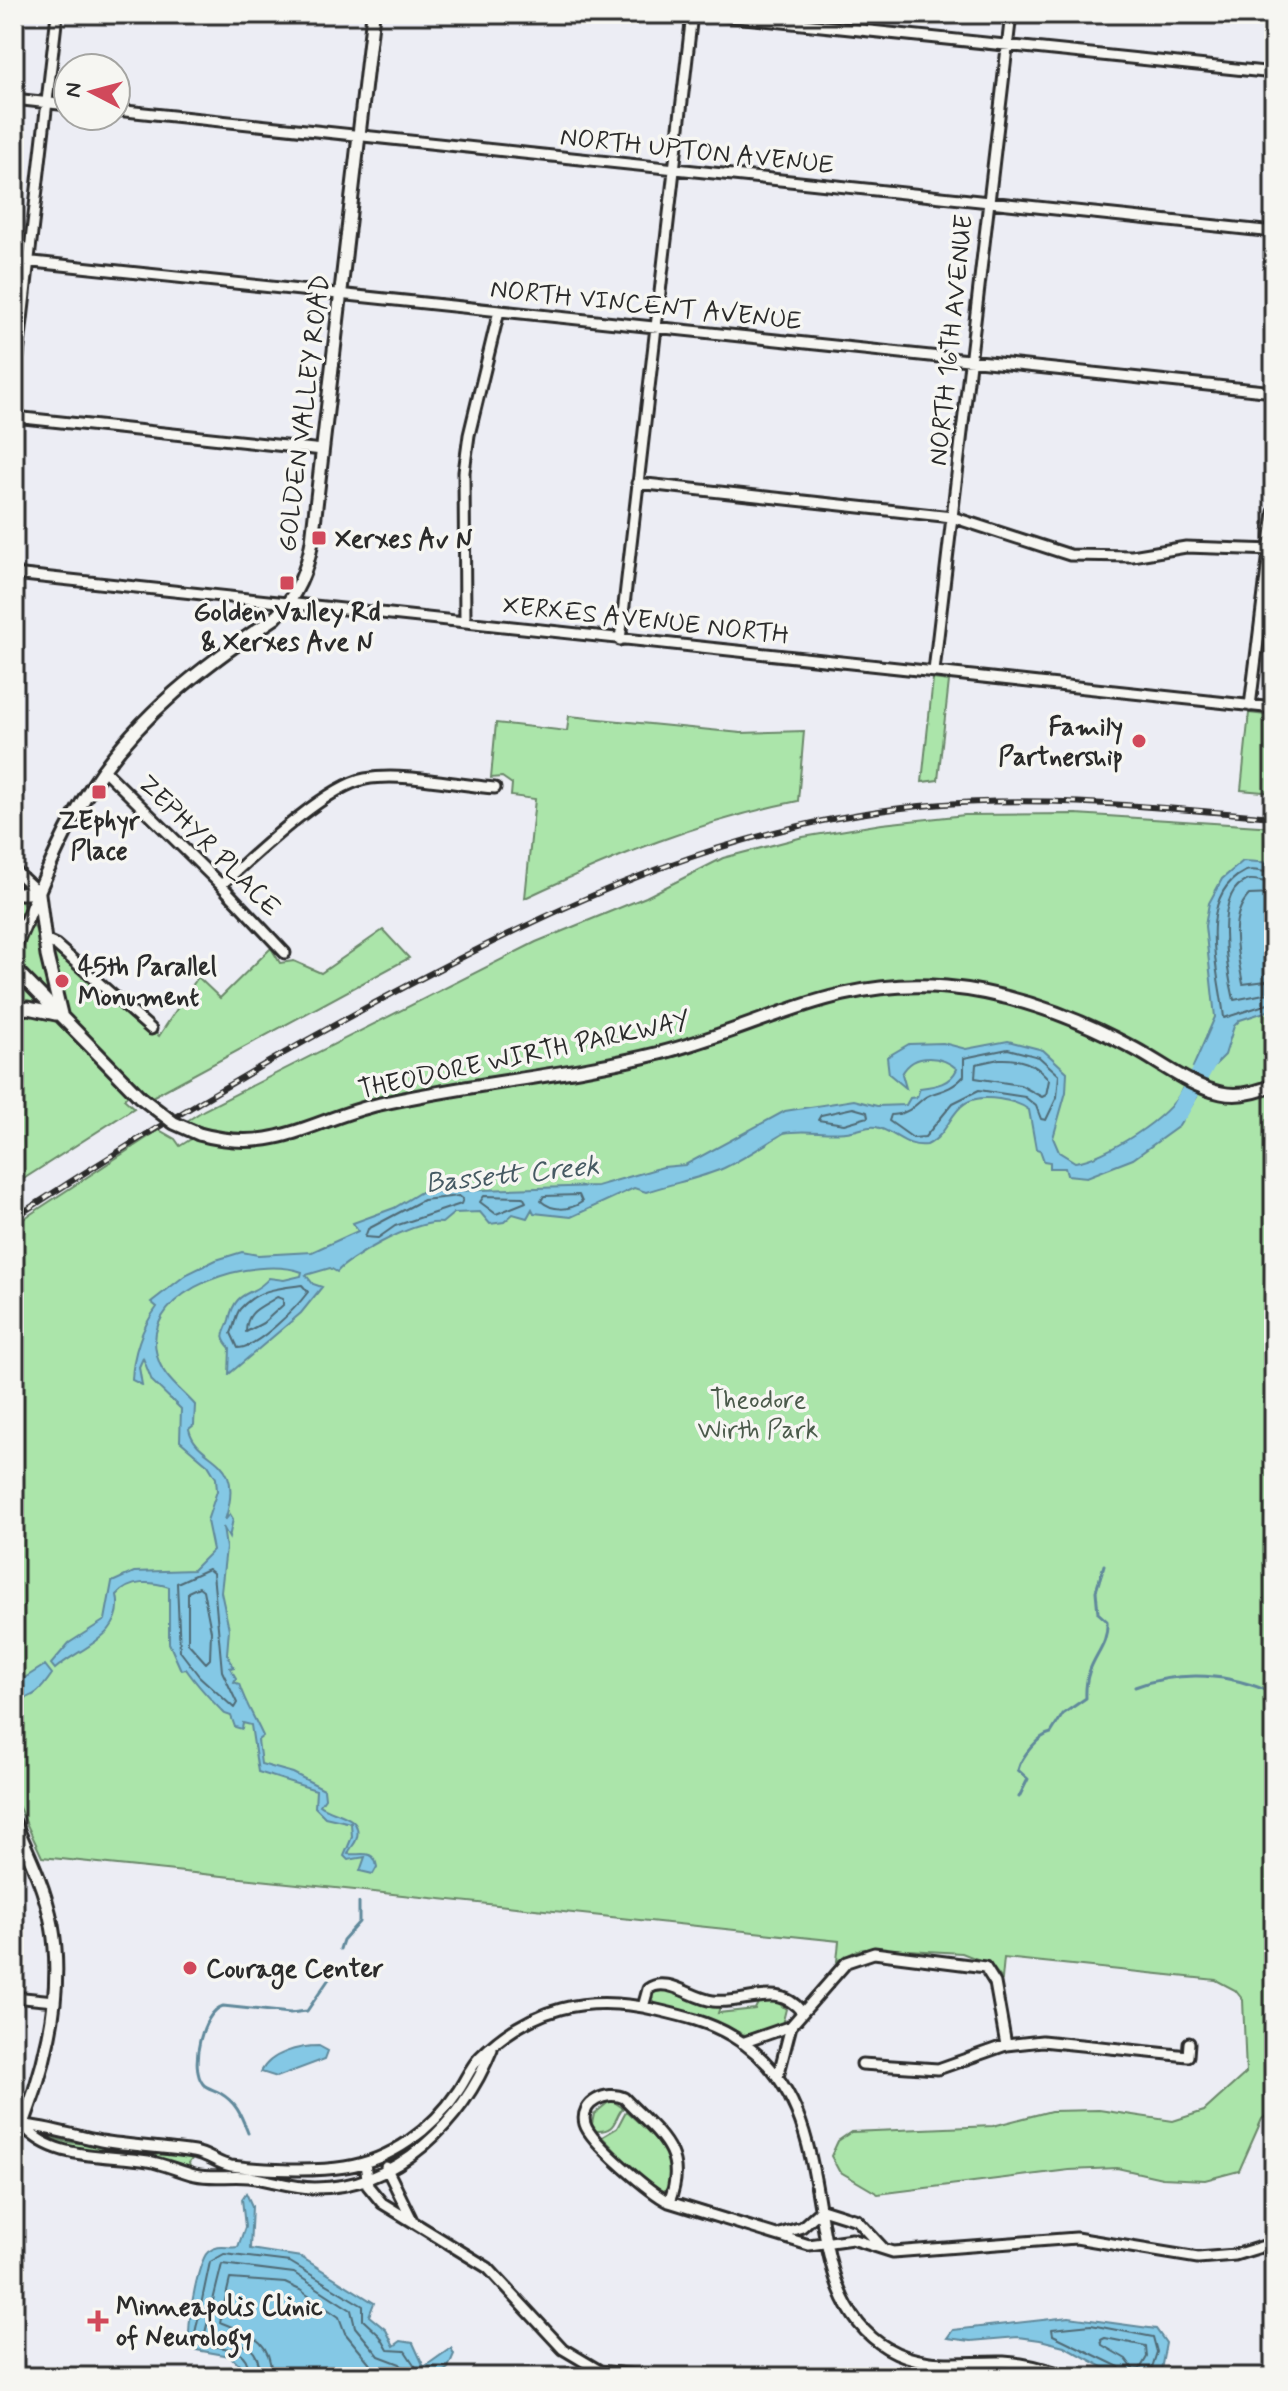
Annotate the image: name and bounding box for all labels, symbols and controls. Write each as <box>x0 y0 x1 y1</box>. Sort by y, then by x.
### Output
north arrow <box>52 52 132 132</box>
text: N <box>59 81 89 99</box>
street label: NORTH UPTON AVENUE <box>558 121 835 183</box>
street label: NORTH 16TH AVENUE <box>922 213 982 467</box>
street label: GOLDEN VALLEY ROAD <box>271 273 339 554</box>
street label: NORTH VINCENT AVENUE <box>488 273 803 339</box>
place label: Xerxes Av N <box>335 523 472 557</box>
marker: Xerxes Av N <box>310 529 328 547</box>
marker: Golden Valley Rd & Xerxes Ave N <box>278 574 296 592</box>
street label: XERXES AVENUE NORTH <box>501 589 791 653</box>
place label: Golden Valley Rd & Xerxes Ave N <box>193 596 381 660</box>
place label: Family Partnership <box>998 711 1123 775</box>
marker: Family Partnership <box>1130 732 1148 750</box>
street label: ZEPHYR PLACE <box>130 768 287 925</box>
marker: ZEphyr Place <box>90 783 108 801</box>
place label: ZEphyr Place <box>59 805 141 869</box>
place label: 45th Parallel Monument <box>78 951 217 1015</box>
marker: 45th Parallel Monument <box>53 972 71 990</box>
street label: THEODORE WIRTH PARKWAY <box>355 1004 694 1108</box>
water label: Bassett Creek <box>423 1148 601 1203</box>
park label: Theodore Wirth Park <box>698 1384 819 1448</box>
place label: Courage Center <box>206 1953 384 1990</box>
marker: Courage Center <box>181 1959 199 1977</box>
place label: Minneapolis Clinic of Neurology <box>116 2291 323 2358</box>
marker: Minneapolis Clinic of Neurology <box>87 2310 109 2332</box>

